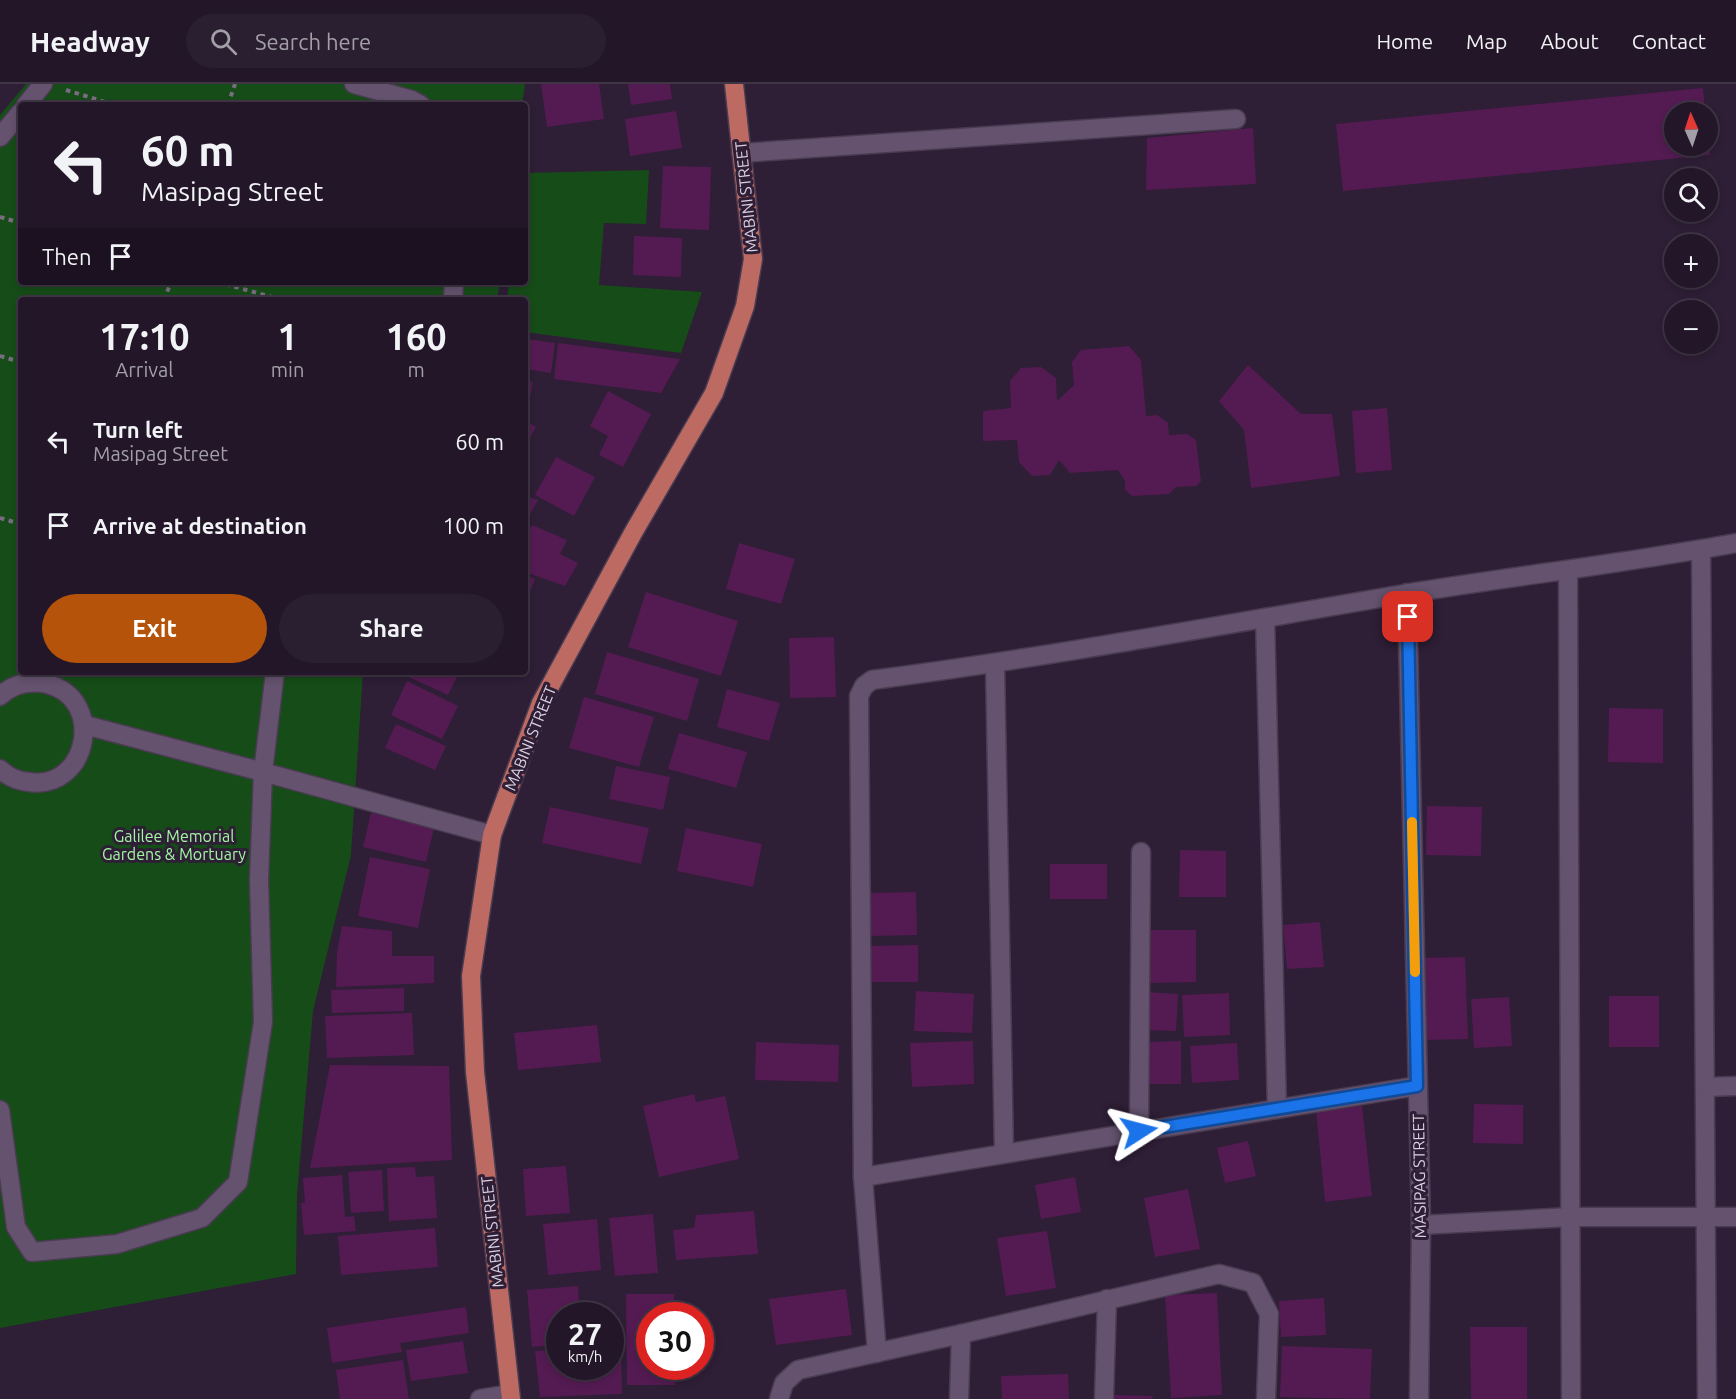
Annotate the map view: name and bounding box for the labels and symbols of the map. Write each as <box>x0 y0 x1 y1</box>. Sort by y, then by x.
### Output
north arrow <box>1664 102 1718 156</box>
street label: MABINI STREET <box>731 140 761 254</box>
pin <box>1382 591 1433 642</box>
street label: MABINI STREET <box>501 683 559 793</box>
park label: Galilee Memorial Gardens & Mortuary <box>102 827 246 863</box>
position arrow <box>1107 1099 1171 1163</box>
street label: MASIPAG STREET <box>1409 1113 1429 1238</box>
street label: MABINI STREET <box>477 1175 507 1289</box>
speed limit sign: 30 <box>636 1302 714 1380</box>

